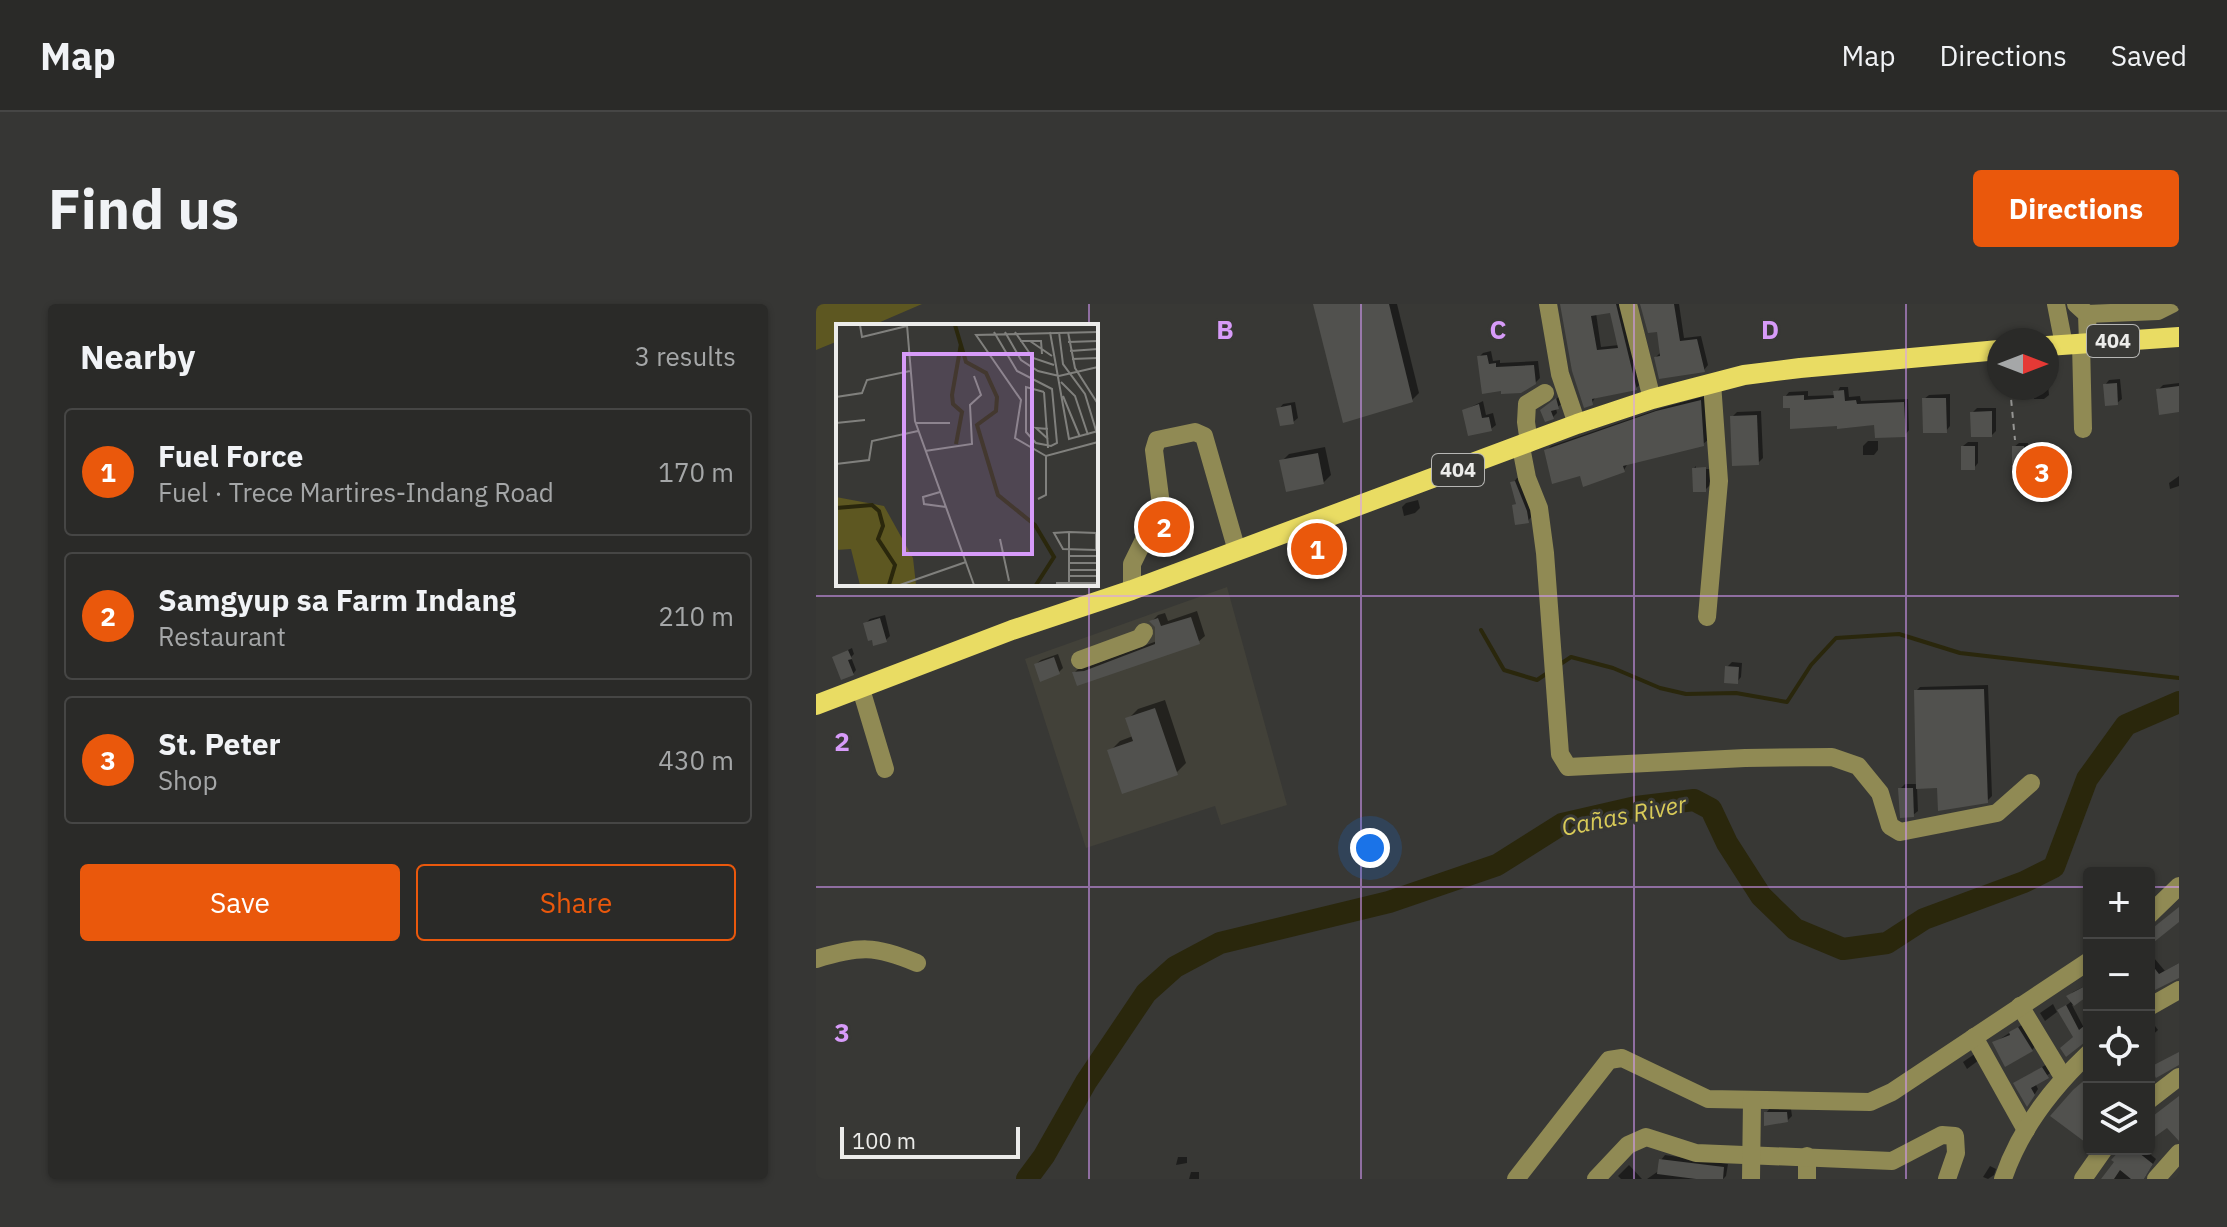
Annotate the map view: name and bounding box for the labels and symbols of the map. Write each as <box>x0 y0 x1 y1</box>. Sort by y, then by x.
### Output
text: B <box>1216 312 1234 346</box>
text: C <box>1490 312 1507 346</box>
text: D <box>1761 312 1779 346</box>
inset map <box>836 324 1098 586</box>
road number: 404 <box>2087 325 2139 357</box>
north arrow <box>1987 328 2059 400</box>
pin: 3 <box>2016 442 2068 502</box>
road number: 404 <box>1432 454 1484 486</box>
pin: 2 <box>1138 497 1190 557</box>
pin: 1 <box>1291 519 1343 579</box>
text: 2 <box>834 724 850 758</box>
water label: Cañas River <box>1559 787 1690 843</box>
your location <box>1350 828 1390 868</box>
text: 3 <box>834 1015 850 1049</box>
scale bar <box>840 1123 1020 1159</box>

